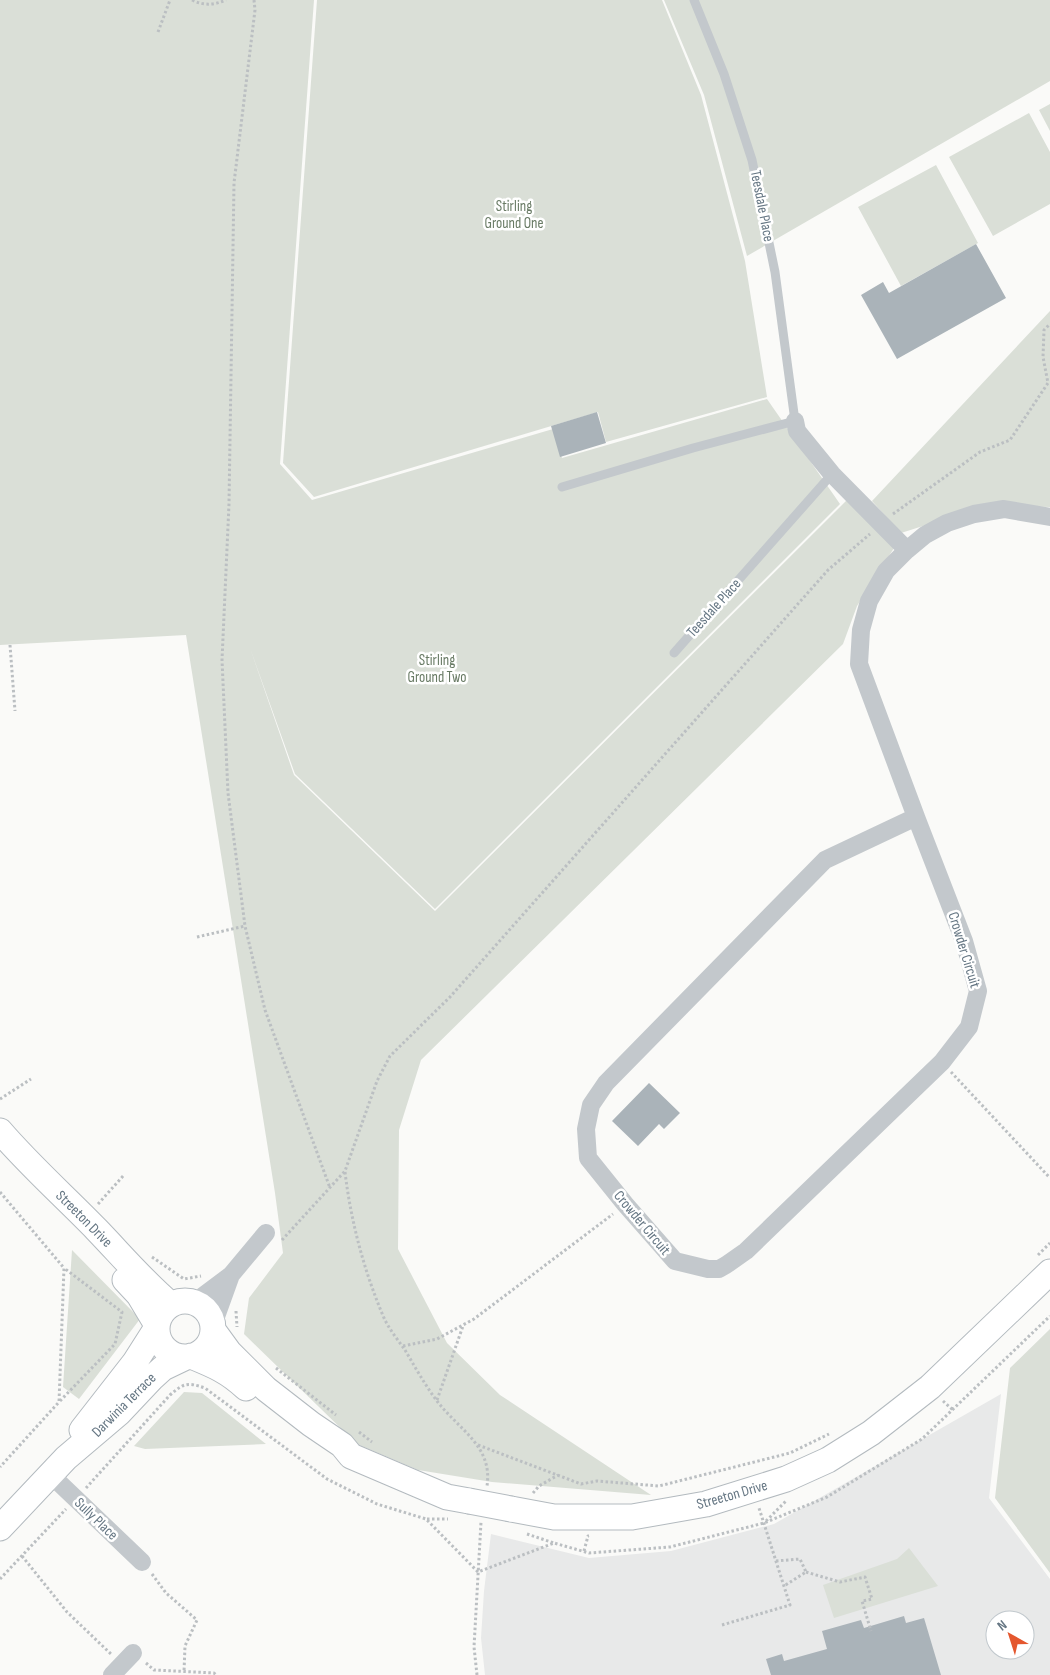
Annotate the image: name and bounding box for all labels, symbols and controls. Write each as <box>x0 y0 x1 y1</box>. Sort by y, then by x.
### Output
street label: Teesdale Place <box>746 169 778 243</box>
park label: Stirling Ground One <box>485 197 543 233</box>
street label: Teesdale Place <box>683 575 745 641</box>
park label: Stirling Ground Two <box>407 651 467 687</box>
street label: Crowder Circuit <box>943 910 985 991</box>
street label: Streeton Drive <box>52 1187 116 1251</box>
street label: Crowder Circuit <box>609 1187 675 1260</box>
street label: Darwinia Terrace <box>88 1369 160 1441</box>
street label: Streeton Drive <box>694 1476 770 1514</box>
street label: Sully Place <box>70 1494 122 1544</box>
north arrow <box>985 1610 1035 1660</box>
text: N <box>994 1616 1010 1634</box>

